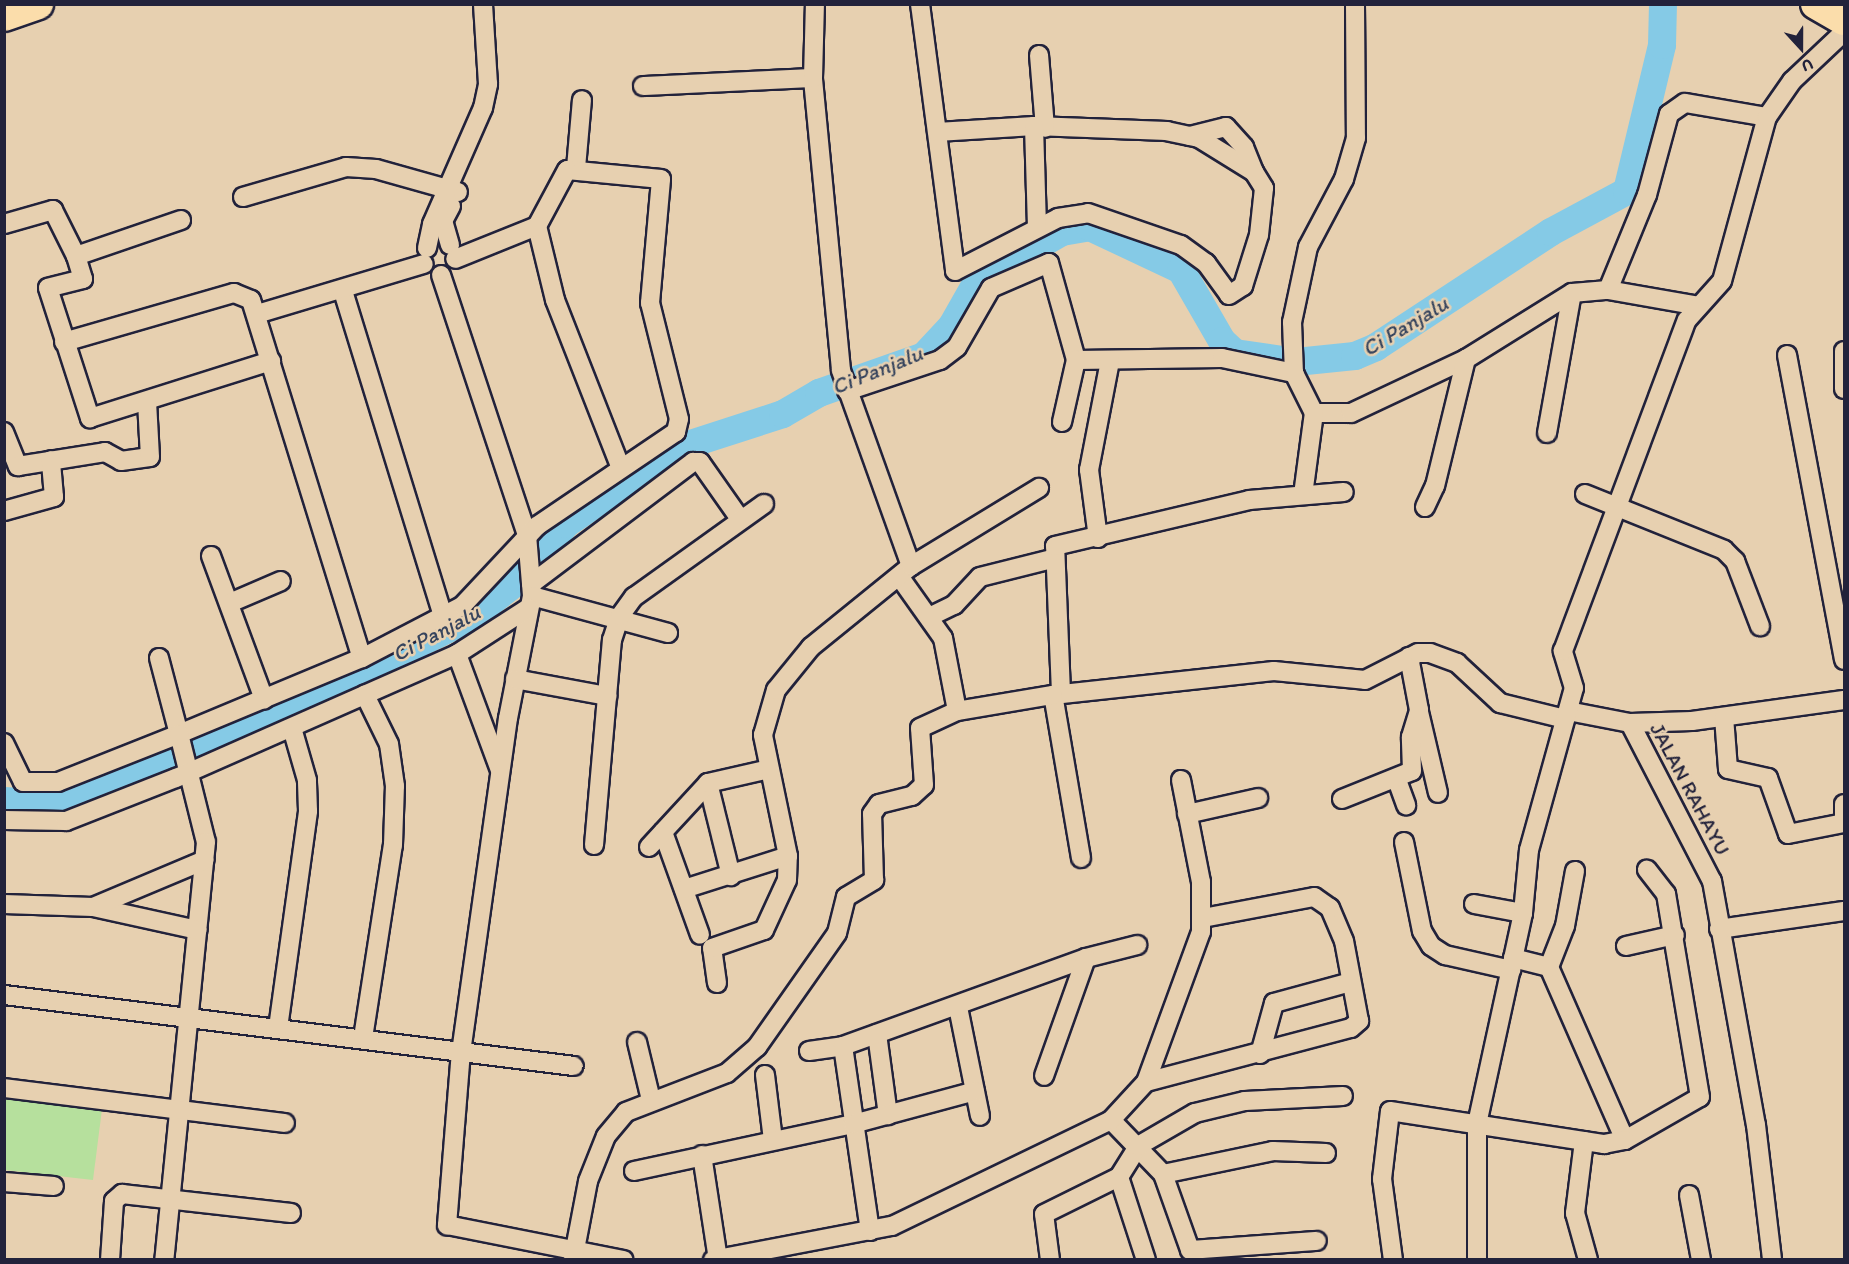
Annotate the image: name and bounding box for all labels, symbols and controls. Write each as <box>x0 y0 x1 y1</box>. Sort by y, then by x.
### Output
north arrow <box>1771 18 1831 78</box>
text: U <box>1799 54 1816 76</box>
water label: Ci Panjalu <box>1357 290 1453 362</box>
water label: Ci Panjalu <box>828 340 926 400</box>
water label: Ci Panjalu <box>388 599 484 667</box>
street label: JALAN RAHAYU <box>1645 719 1735 859</box>

